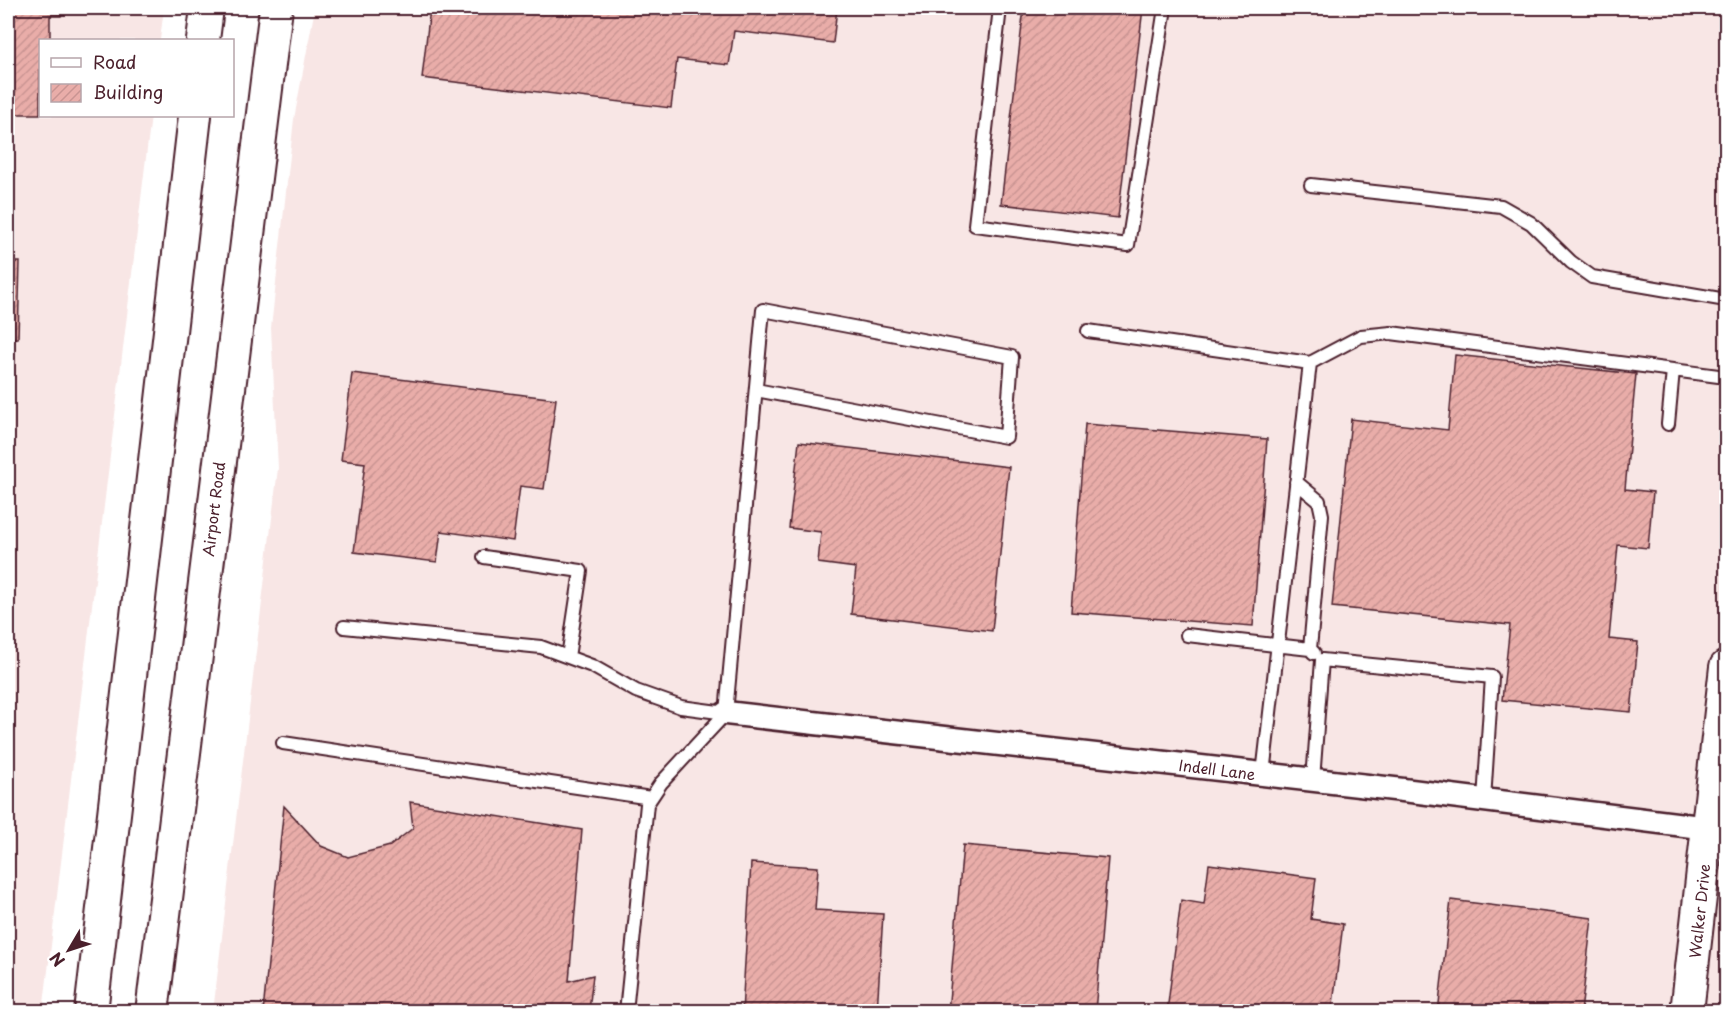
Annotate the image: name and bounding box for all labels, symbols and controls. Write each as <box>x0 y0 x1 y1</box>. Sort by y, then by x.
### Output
legend <box>39 39 234 117</box>
text: Road <box>93 48 137 75</box>
text: Building <box>93 78 163 105</box>
street label: Airport Road <box>196 460 230 558</box>
street label: Indell Lane <box>1177 753 1257 785</box>
street label: Walker Drive <box>1683 863 1715 959</box>
north arrow <box>39 920 99 980</box>
text: N <box>43 948 70 973</box>

